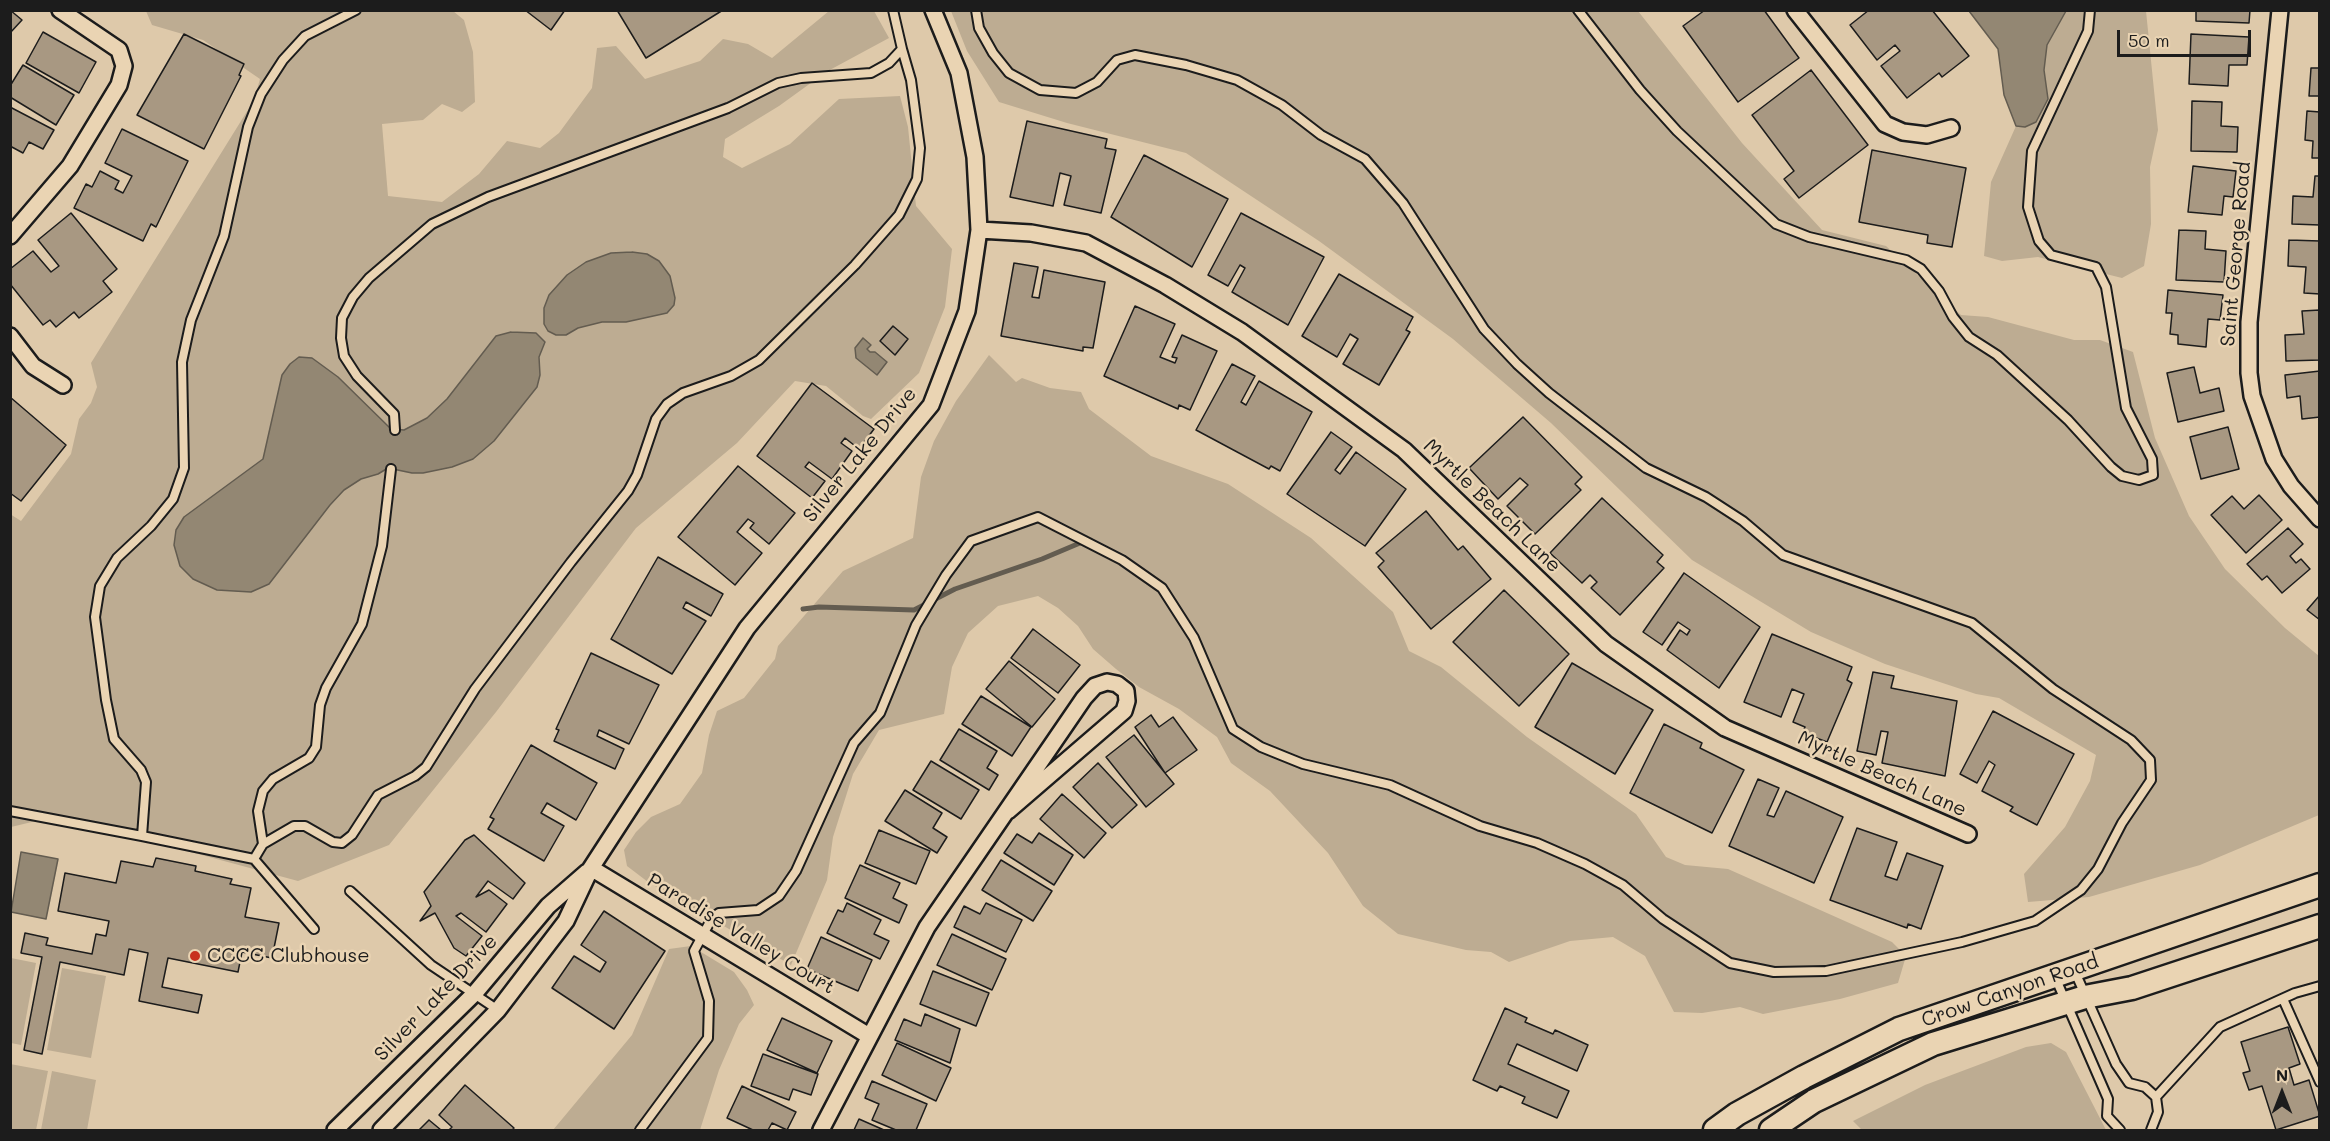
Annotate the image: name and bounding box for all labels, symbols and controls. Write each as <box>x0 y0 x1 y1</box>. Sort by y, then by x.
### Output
scale bar <box>2120 18 2254 56</box>
text: 50 m <box>2128 28 2170 52</box>
street label: Saint George Road <box>2216 161 2256 347</box>
street label: Silver Lake Drive <box>798 383 922 527</box>
street label: Myrtle Beach Lane <box>1418 434 1566 578</box>
street label: Myrtle Beach Lane <box>1794 726 1970 822</box>
street label: Paradise Valley Court <box>643 868 839 1000</box>
street label: Silver Lake Drive <box>369 930 503 1066</box>
place label: CCCC Clubhouse <box>207 944 370 968</box>
marker: CCCC Clubhouse <box>188 949 202 963</box>
street label: Crow Canyon Road <box>1918 949 2102 1033</box>
north arrow <box>2252 1063 2312 1123</box>
text: N <box>2276 1064 2288 1085</box>

